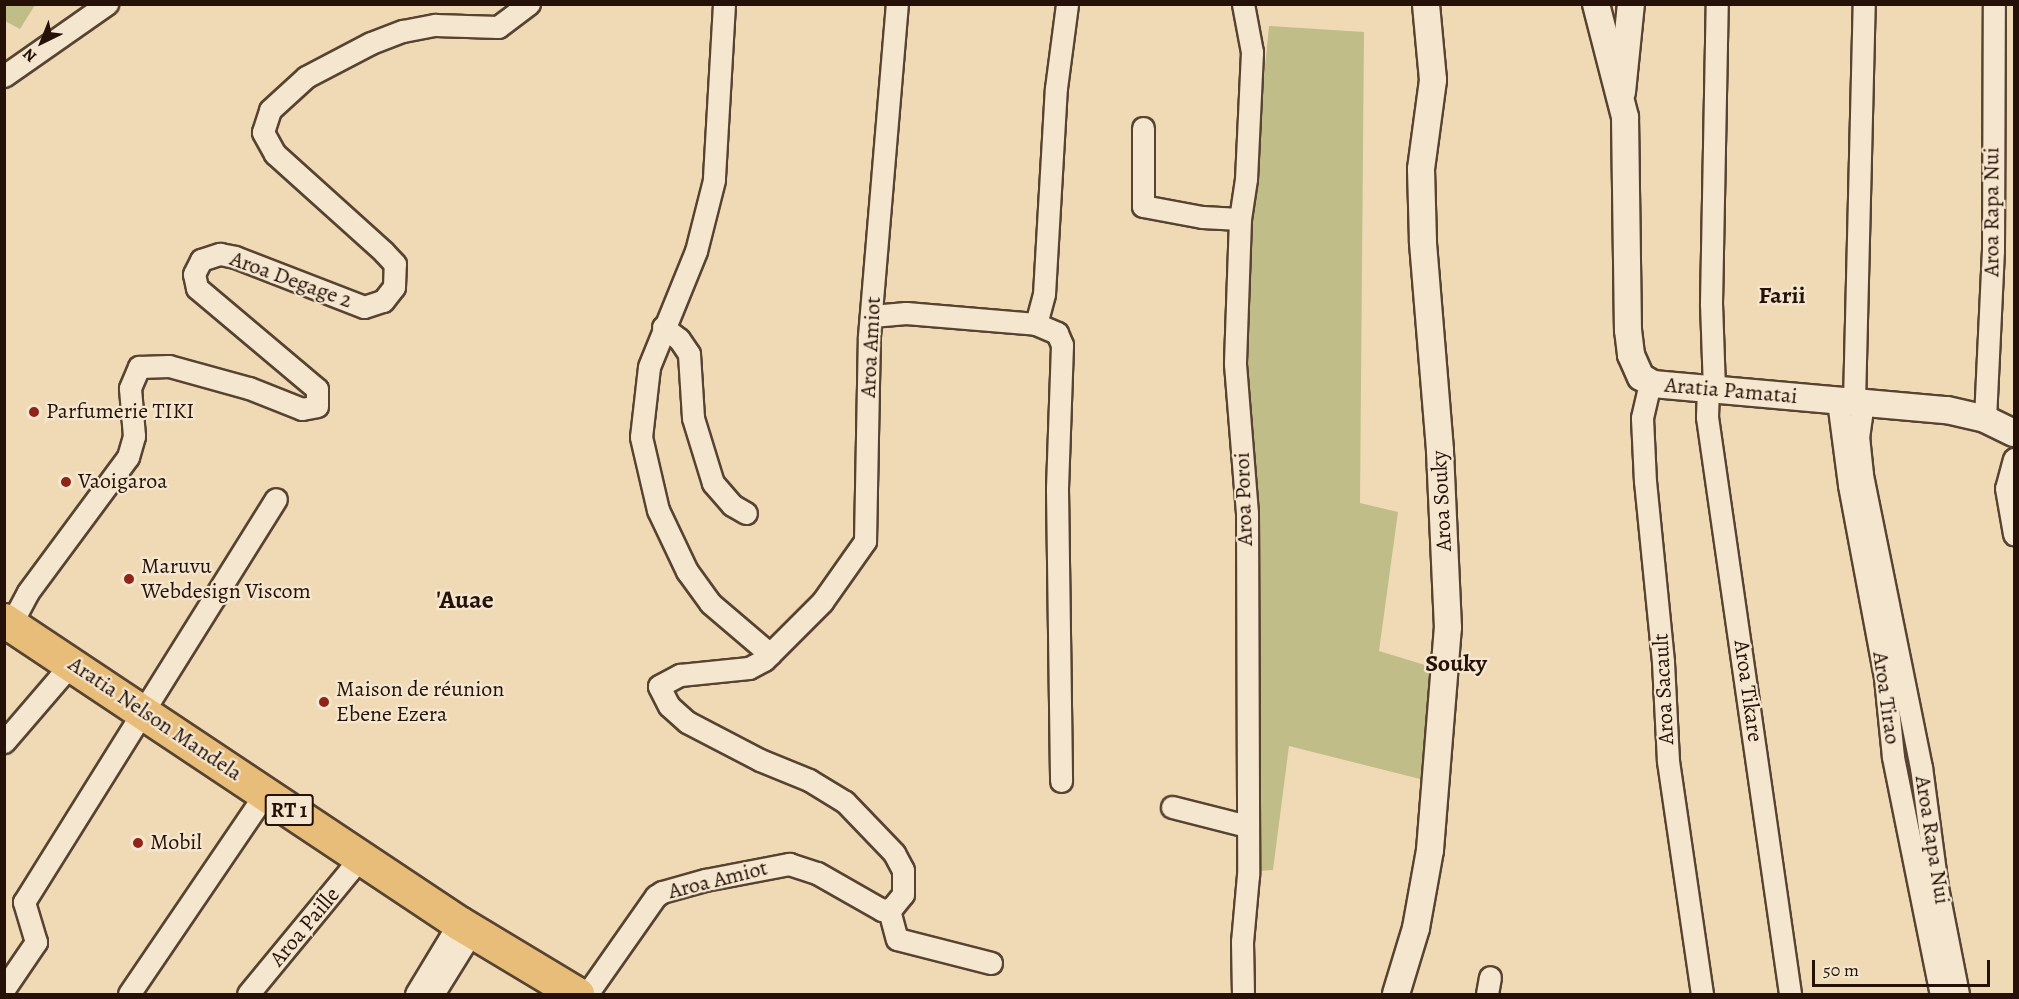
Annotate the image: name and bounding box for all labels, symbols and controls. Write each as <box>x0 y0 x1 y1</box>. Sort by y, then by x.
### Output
north arrow <box>12 12 72 72</box>
text: N <box>18 43 41 67</box>
street label: Aroa Rapa Nui <box>1979 147 2005 277</box>
street label: Aroa Degage 2 <box>226 246 356 314</box>
district label: Farii <box>1758 282 1806 310</box>
street label: Aroa Amiot <box>855 296 887 398</box>
street label: Aratia Pamatai <box>1664 372 1798 410</box>
place label: Parfumerie TIKI <box>46 399 194 425</box>
marker: Parfumerie TIKI <box>27 405 41 419</box>
street label: Aroa Souky <box>1426 450 1458 552</box>
street label: Aroa Poroi <box>1229 452 1259 546</box>
place label: Vaoigaroa <box>78 469 167 495</box>
marker: Vaoigaroa <box>59 475 73 489</box>
place label: Maruvu Webdesign Viscom <box>141 553 311 604</box>
marker: Maruvu Webdesign Viscom <box>122 572 136 586</box>
district label: 'Auae <box>436 584 494 616</box>
street label: Aroa Sacault <box>1648 633 1680 745</box>
street label: Aroa Tikare <box>1728 638 1768 744</box>
district label: Souky <box>1425 650 1487 678</box>
street label: Aroa Tirao <box>1866 650 1906 746</box>
street label: Aratia Nelson Mandela <box>63 651 247 787</box>
place label: Maison de réunion Ebene Ezera <box>336 676 504 728</box>
marker: Maison de réunion Ebene Ezera <box>317 695 331 709</box>
street label: Aroa Rapa Nui <box>1909 774 1955 906</box>
road number: RT 1 <box>264 792 314 828</box>
place label: Mobil <box>150 830 202 856</box>
marker: Mobil <box>131 836 145 850</box>
street label: Aroa Amiot <box>666 855 770 905</box>
street label: Aroa Paille <box>264 882 346 972</box>
scale bar <box>1815 948 1994 986</box>
text: 50 m <box>1823 958 1859 982</box>

